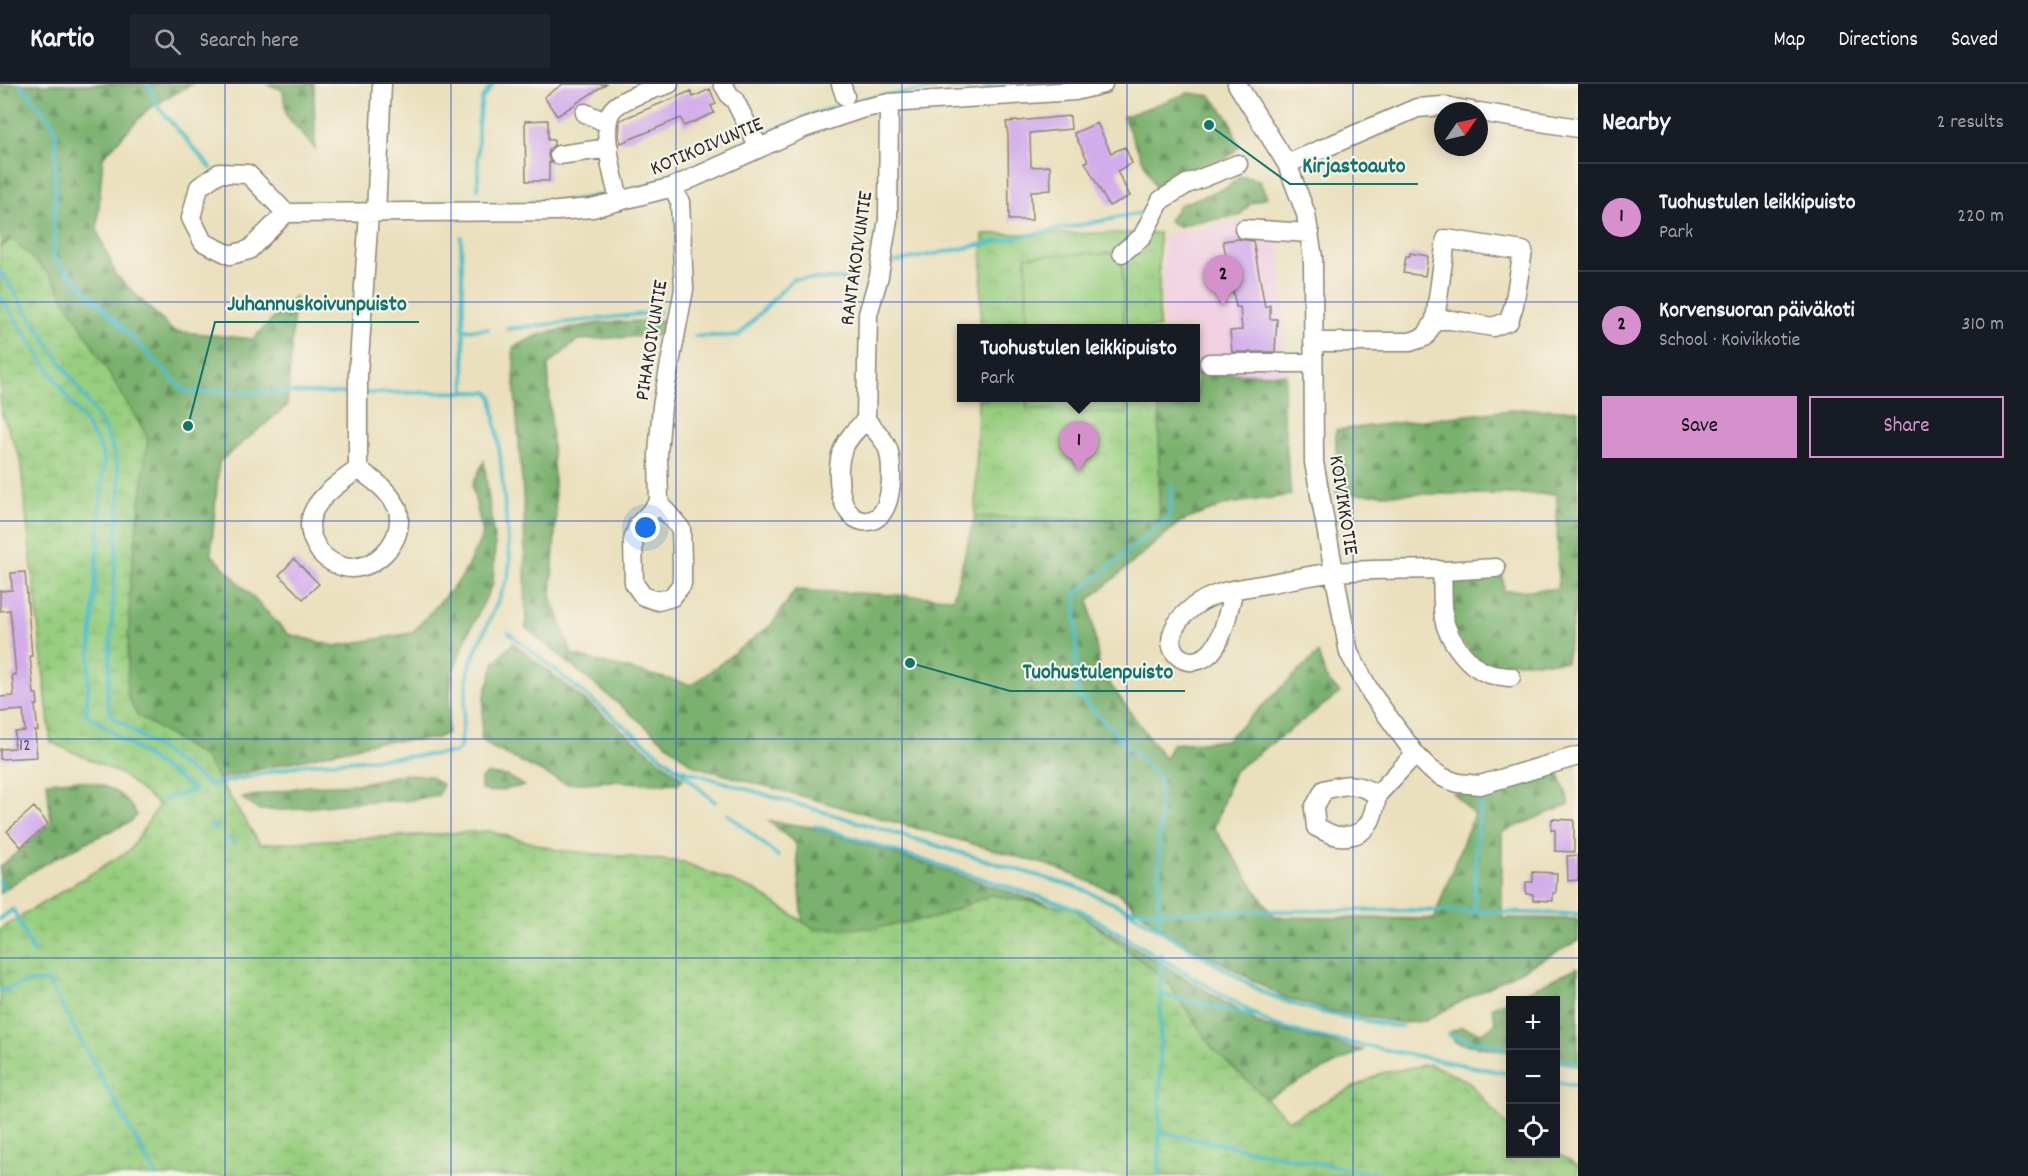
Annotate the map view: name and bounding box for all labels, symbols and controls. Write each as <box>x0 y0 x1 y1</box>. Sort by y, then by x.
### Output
search box <box>130 14 550 68</box>
text: Kartio <box>30 21 94 61</box>
icon: search <box>151 25 184 58</box>
text: Search here <box>199 26 299 57</box>
text: Map <box>1774 26 1805 56</box>
text: Directions <box>1838 26 1918 56</box>
text: Saved <box>1951 26 1998 56</box>
north arrow <box>1434 102 1488 156</box>
text: Nearby <box>1602 105 1670 142</box>
text: 2 results <box>1937 109 2004 137</box>
street label: KOTIKOIVUNTIE <box>646 110 769 185</box>
callout: Kirjastoauto <box>1290 144 1418 184</box>
text: Kirjastoauto <box>1302 152 1406 183</box>
text: Tuohustulen leikkipuisto <box>1659 188 1855 219</box>
street label: RANTAKOIVUNTIE <box>834 189 882 327</box>
text: 1 <box>1619 203 1624 231</box>
text: 220 m <box>1957 203 2004 231</box>
text: Park <box>1659 219 1693 247</box>
pin: 2 <box>1204 256 1242 305</box>
street label: PIHAKOIVUNTIE <box>629 278 677 403</box>
callout: Juhannuskoivunpuisto <box>215 282 419 322</box>
text: Juhannuskoivunpuisto <box>227 290 407 321</box>
text: Korvensuoran päiväkoti <box>1659 296 1855 327</box>
text: 2 <box>1617 311 1626 339</box>
text: 310 m <box>1962 311 2004 339</box>
popup <box>957 324 1200 402</box>
text: School · Koivikkotie <box>1659 327 1800 355</box>
text: Tuohustulen leikkipuisto <box>980 334 1177 365</box>
text: Park <box>980 365 1014 393</box>
button: Save <box>1602 396 1797 458</box>
button: Share <box>1809 396 2004 458</box>
pin: 1 <box>1060 422 1098 471</box>
street label: KOIVIKKOTIE <box>1319 453 1365 558</box>
your location <box>631 513 660 542</box>
callout: Tuohustulenpuisto <box>1010 651 1185 691</box>
text: Tuohustulenpuisto <box>1023 658 1173 689</box>
house number: 12 <box>19 734 31 759</box>
map controls <box>1506 996 1560 1158</box>
button: + <box>1506 996 1560 1050</box>
button: − <box>1506 1050 1560 1104</box>
button: locate <box>1506 1104 1560 1158</box>

